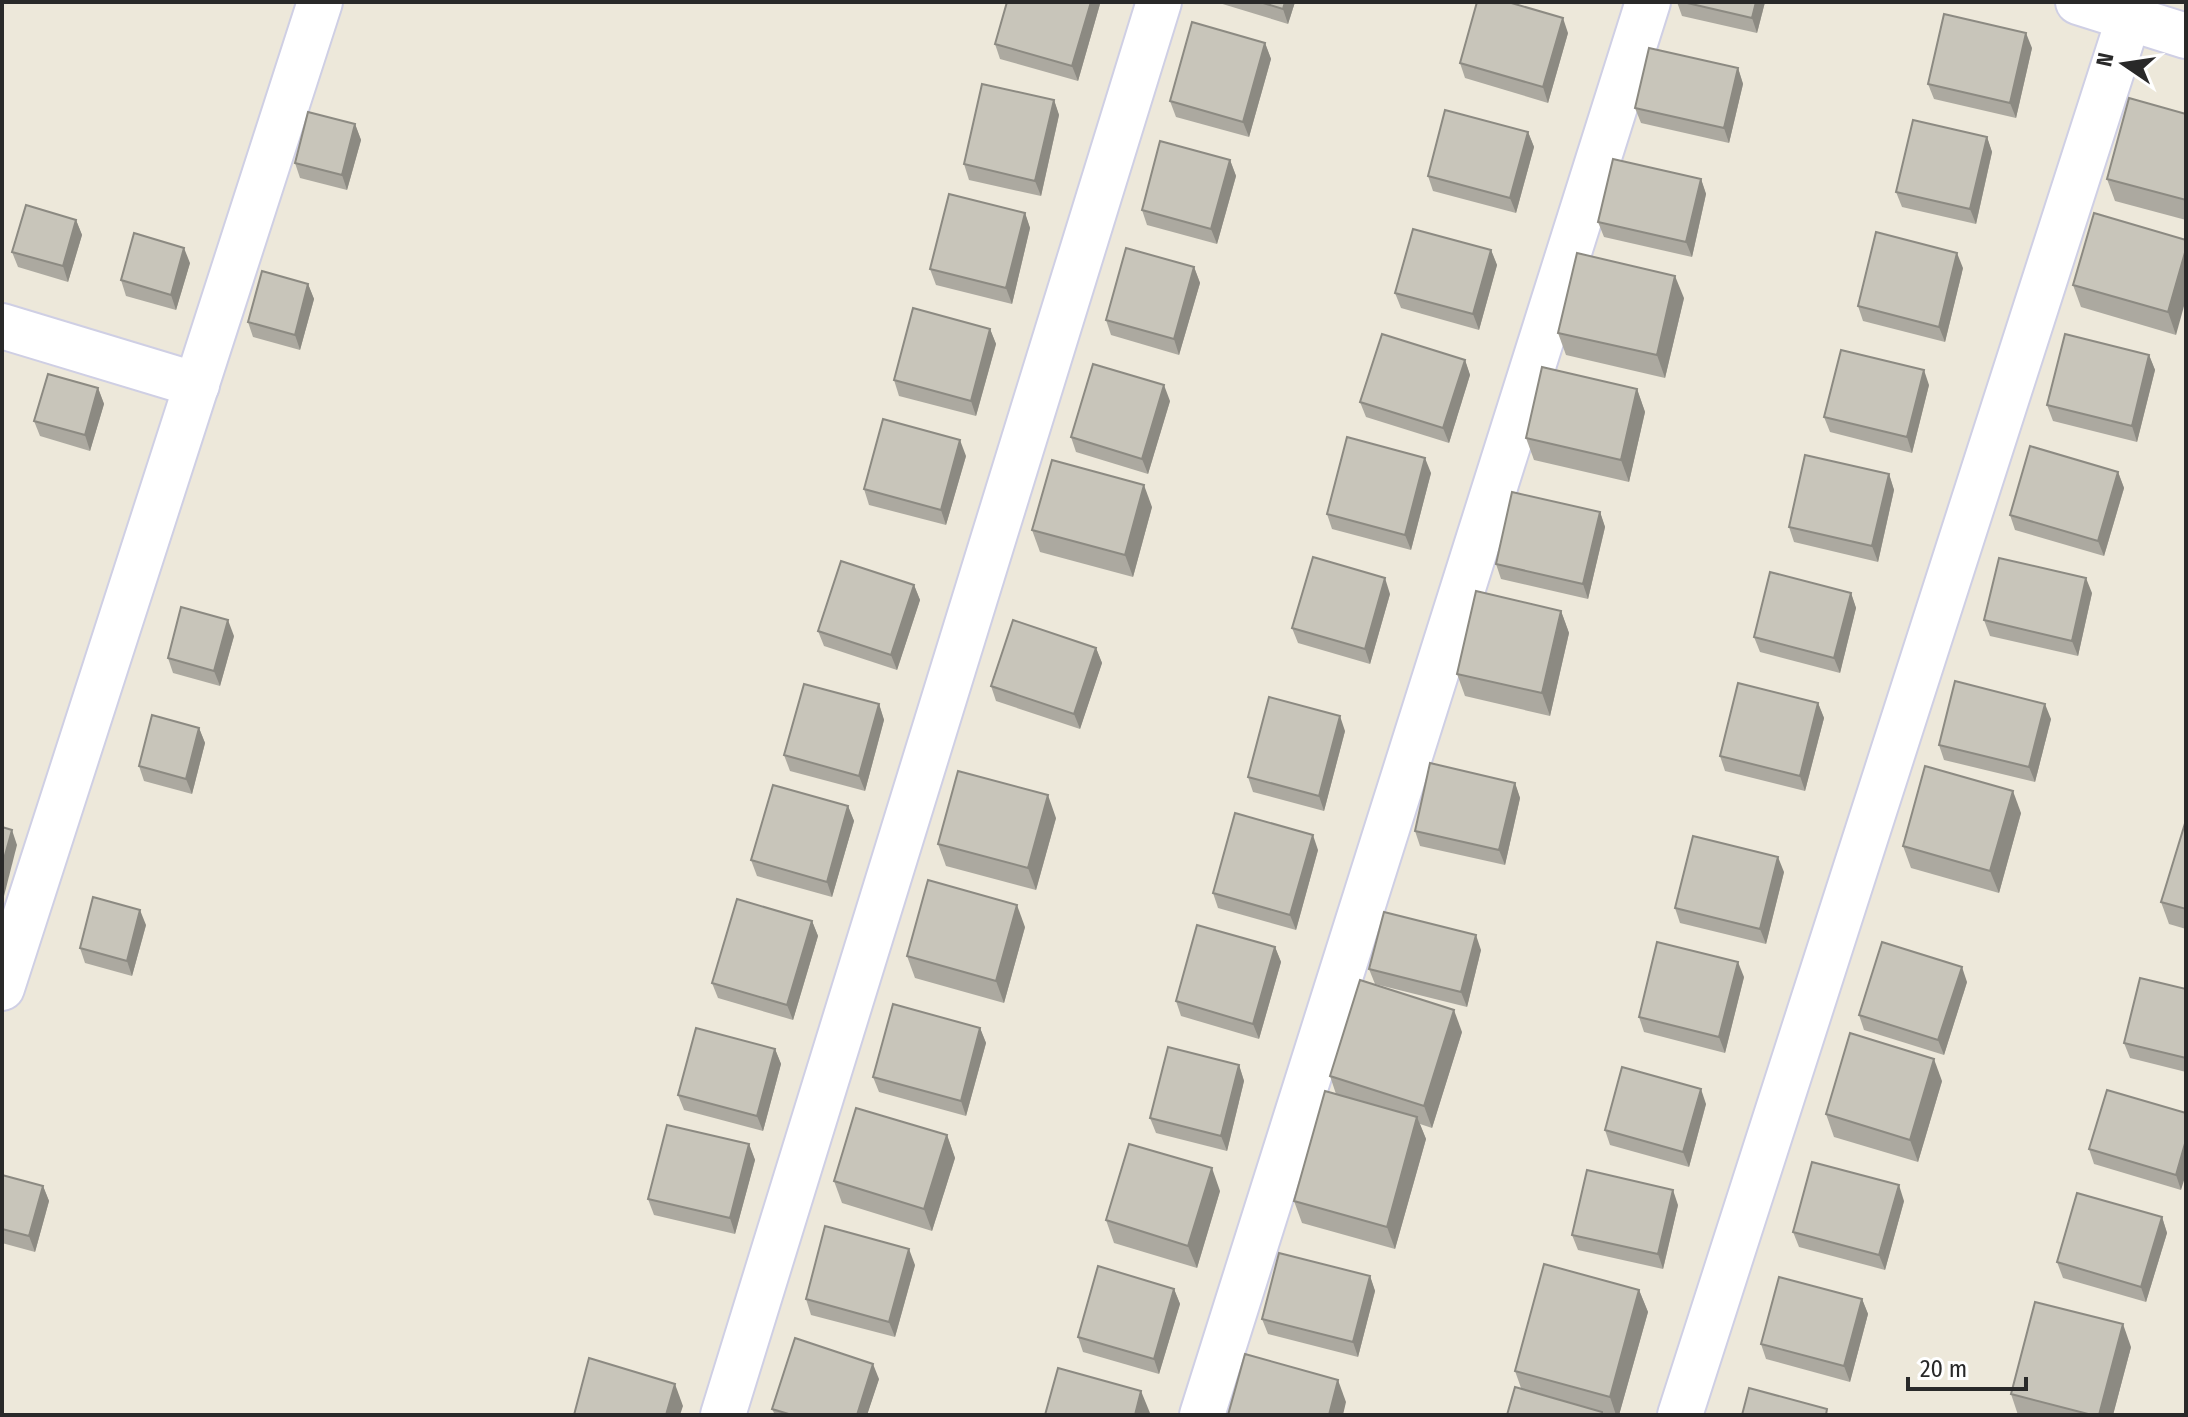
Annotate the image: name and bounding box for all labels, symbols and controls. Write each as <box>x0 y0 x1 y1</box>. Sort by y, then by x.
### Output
north arrow <box>2084 24 2164 104</box>
text: N <box>2090 50 2120 69</box>
scale bar <box>1908 1341 2026 1391</box>
text: 20 m <box>1920 1355 1967 1383</box>

